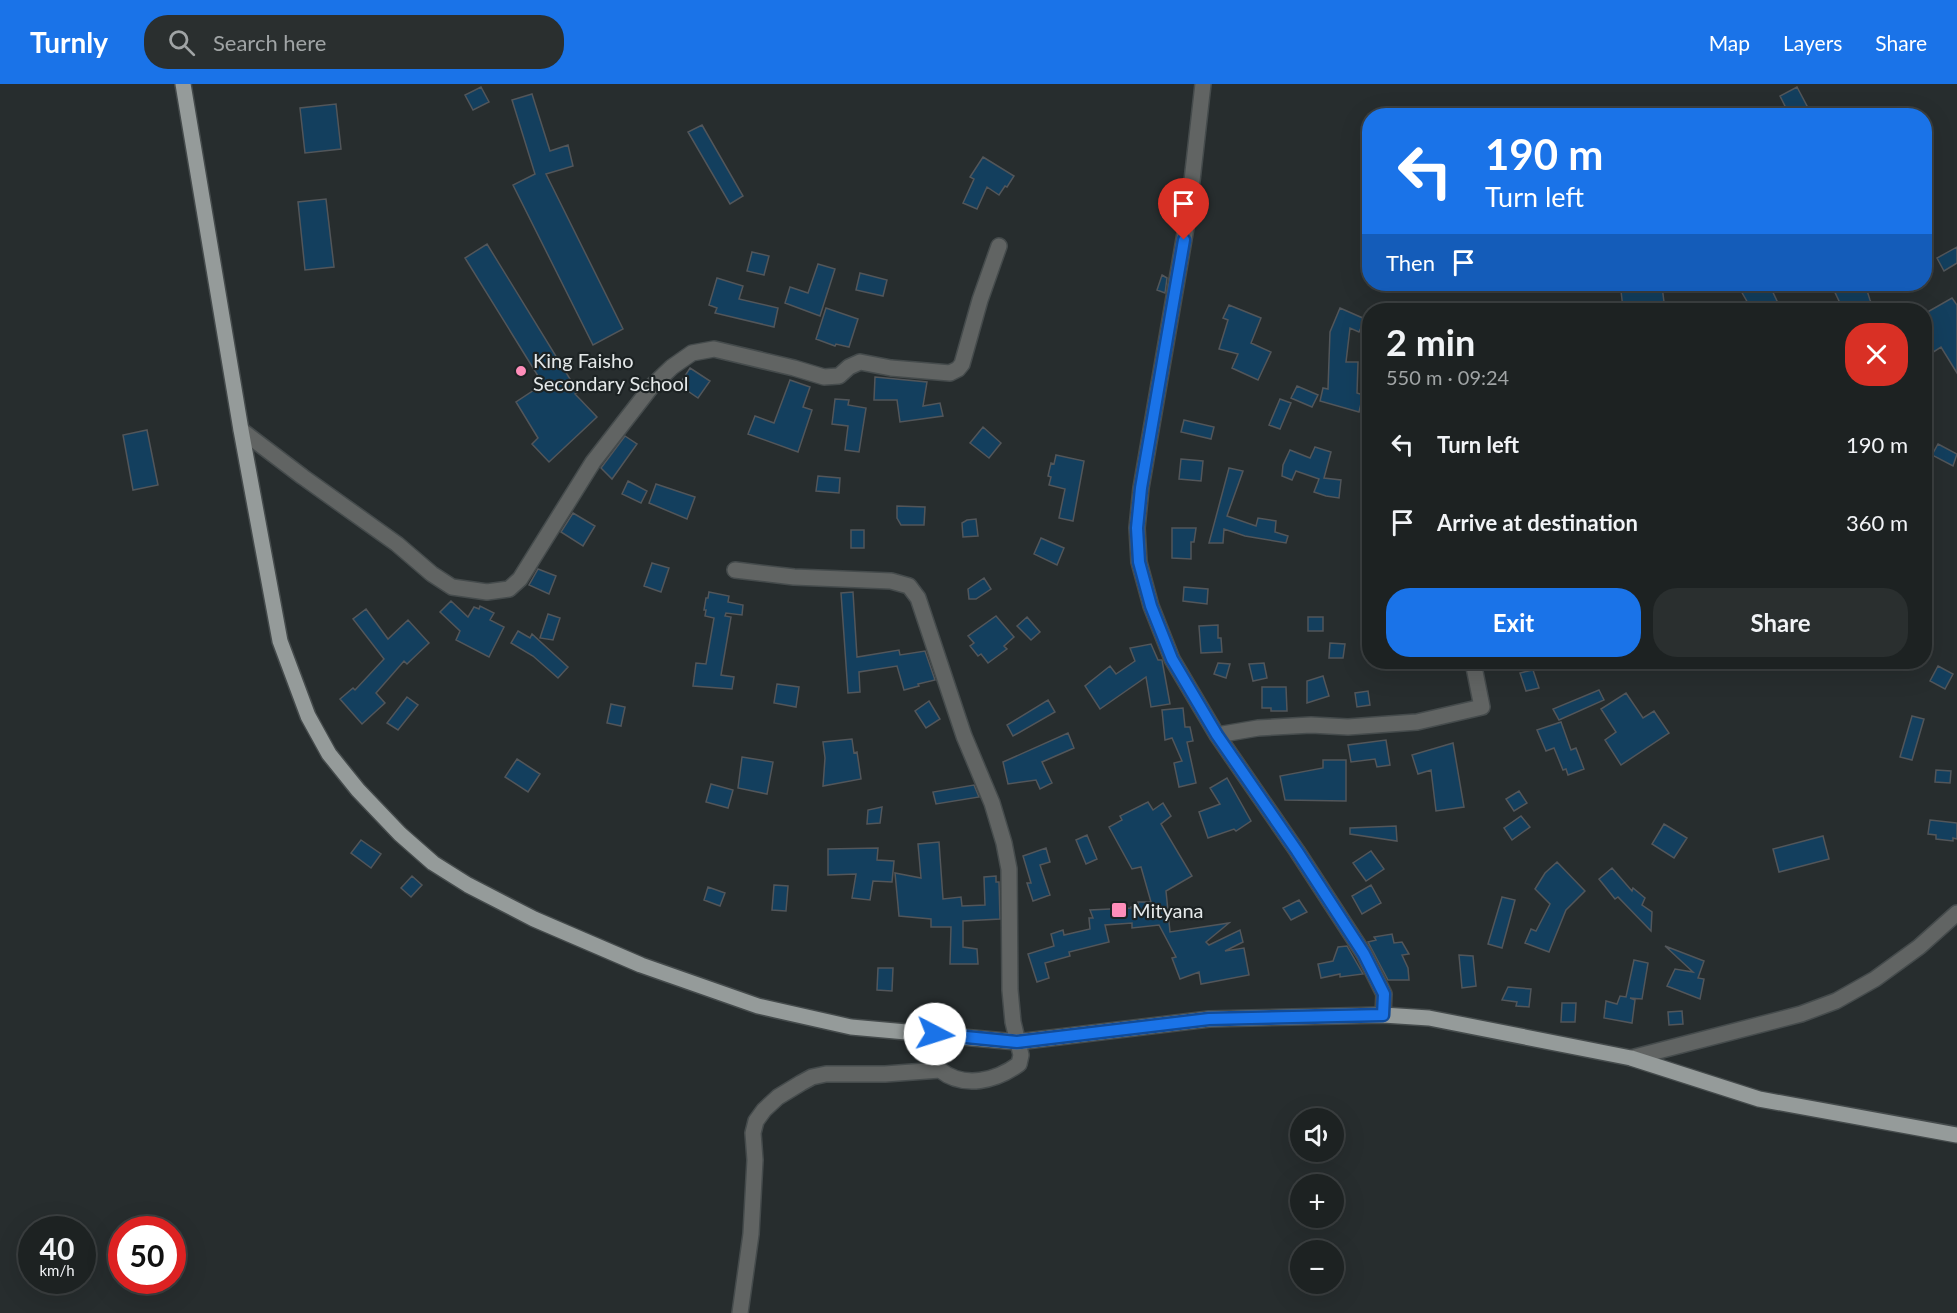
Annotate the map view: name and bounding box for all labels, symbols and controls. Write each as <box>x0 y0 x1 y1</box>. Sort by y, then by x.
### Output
search box <box>144 15 564 69</box>
text: Turnly <box>30 25 108 59</box>
icon: search <box>165 26 198 59</box>
text: Search here <box>213 29 326 56</box>
text: Map <box>1709 30 1750 55</box>
text: Layers <box>1783 30 1842 55</box>
text: Share <box>1875 30 1927 55</box>
text: 190 m <box>1485 129 1603 179</box>
icon: left <box>1386 132 1464 210</box>
pin <box>1158 178 1209 240</box>
text: Turn left <box>1485 180 1584 213</box>
icon: arrive <box>1167 187 1200 220</box>
icon: arrive <box>1447 246 1480 279</box>
text: Then <box>1386 249 1435 276</box>
text: 2 min <box>1386 320 1475 364</box>
button: close <box>1845 323 1908 386</box>
place label: King Faisho Secondary School <box>533 348 688 395</box>
marker: King Faisho Secondary School <box>514 364 528 378</box>
text: 550 m · 09:24 <box>1386 365 1509 389</box>
icon: left <box>1386 428 1419 461</box>
text: Turn left <box>1437 431 1519 458</box>
text: 190 m <box>1846 431 1908 458</box>
icon: arrive <box>1386 506 1419 539</box>
text: Arrive at destination <box>1437 509 1638 536</box>
text: 360 m <box>1846 509 1908 536</box>
button: Exit <box>1386 588 1641 657</box>
button: Share <box>1653 588 1908 657</box>
place label: Mityana <box>1132 898 1204 922</box>
marker: Mityana <box>1110 901 1128 919</box>
position arrow <box>903 1002 967 1066</box>
map controls <box>1290 1108 1344 1294</box>
button: sound <box>1290 1108 1344 1162</box>
button: + <box>1290 1174 1344 1228</box>
speed limit sign: 50 <box>108 1216 186 1294</box>
text: 40 <box>40 1230 74 1266</box>
button: − <box>1290 1240 1344 1294</box>
text: km/h <box>39 1261 75 1279</box>

